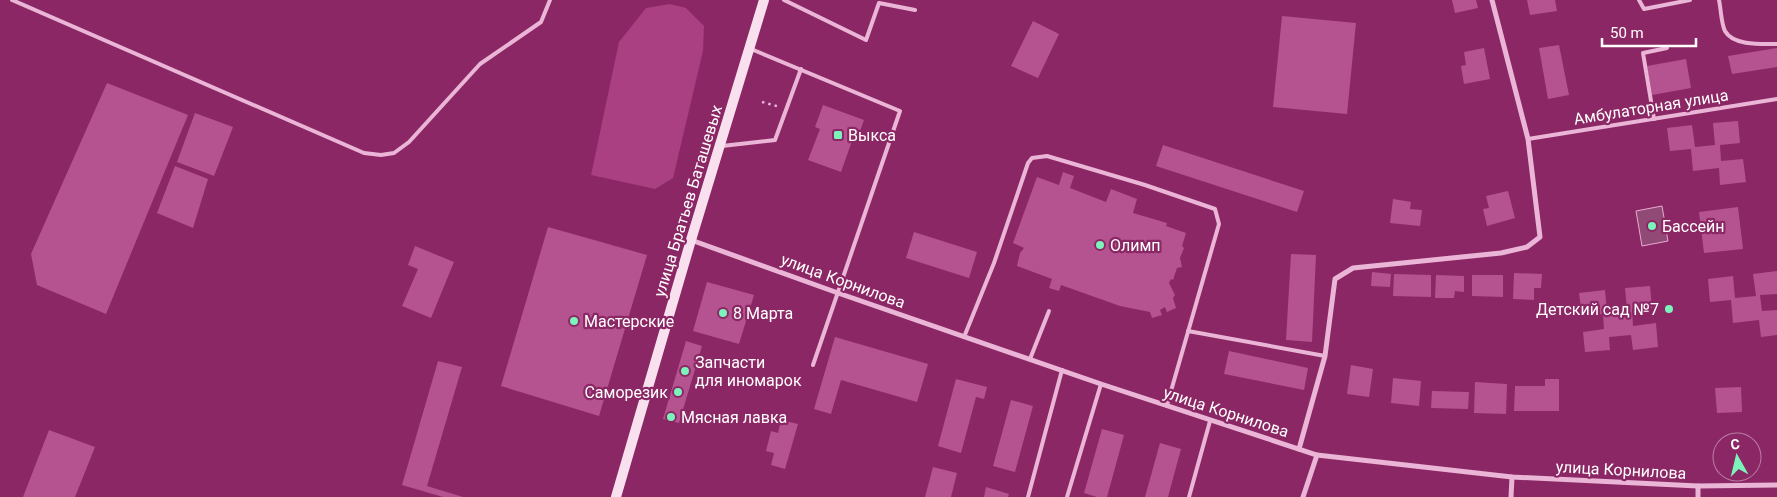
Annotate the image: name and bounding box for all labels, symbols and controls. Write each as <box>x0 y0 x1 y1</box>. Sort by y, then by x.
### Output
scale bar <box>1602 15 1696 47</box>
text: 50 m <box>1610 24 1644 42</box>
street label: Амбулаторная улица <box>1572 85 1730 129</box>
street label: улица Братьев Баташевых <box>650 103 726 299</box>
place label: Выкса <box>848 126 896 145</box>
marker: Выкса <box>832 129 844 141</box>
place label: Бассейн <box>1662 217 1724 236</box>
marker: Бассейн <box>1646 220 1658 232</box>
place label: Олимп <box>1110 236 1161 255</box>
marker: Олимп <box>1094 239 1106 251</box>
street label: улица Корнилова <box>778 250 908 312</box>
place label: Детский сад №7 <box>1536 300 1659 319</box>
marker: Детский сад №7 <box>1663 303 1675 315</box>
place label: 8 Марта <box>733 304 793 323</box>
marker: 8 Марта <box>717 307 729 319</box>
place label: Мастерские <box>584 312 674 331</box>
marker: Мастерские <box>568 315 580 327</box>
place label: Запчасти для иномарок <box>695 353 802 390</box>
marker: Запчасти для иномарок <box>679 365 691 377</box>
place label: Саморезик <box>584 383 668 402</box>
street label: улица Корнилова <box>1161 383 1291 441</box>
marker: Саморезик <box>672 386 684 398</box>
place label: Мясная лавка <box>681 408 787 427</box>
marker: Мясная лавка <box>665 411 677 423</box>
north arrow <box>1712 432 1762 482</box>
text: С <box>1730 436 1741 453</box>
street label: улица Корнилова <box>1555 457 1687 483</box>

